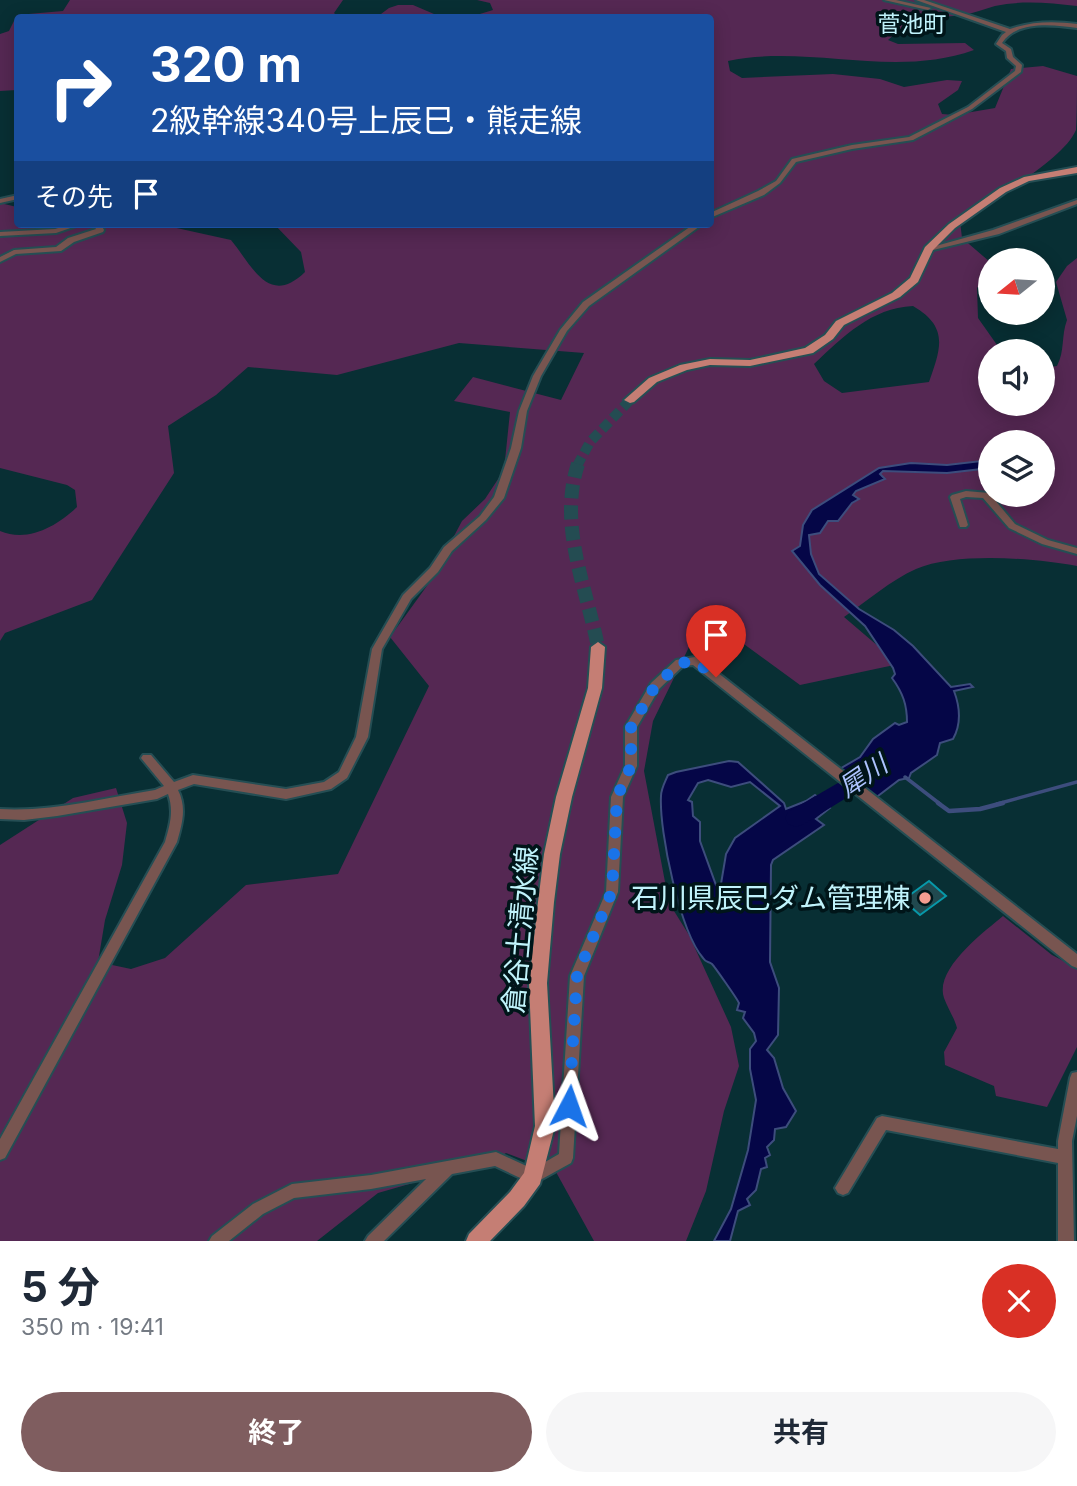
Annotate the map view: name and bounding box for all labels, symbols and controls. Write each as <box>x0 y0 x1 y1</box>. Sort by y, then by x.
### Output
district label: 菅池町 <box>878 10 947 38</box>
text: 320 m <box>150 35 302 94</box>
icon: right <box>35 42 126 133</box>
text: 2級幹線340号上辰巳・熊走線 <box>150 101 582 140</box>
icon: arrive <box>127 175 165 213</box>
text: その先 <box>35 181 113 212</box>
north arrow <box>978 248 1055 326</box>
map controls <box>978 248 1055 507</box>
button: sound <box>978 339 1055 416</box>
button: layers <box>978 430 1055 507</box>
pin <box>686 605 746 677</box>
icon: arrive <box>697 616 735 654</box>
water label: 犀川 <box>832 747 895 803</box>
street label: 倉谷土清水線 <box>496 845 544 1015</box>
place label: 石川県辰巳ダム管理棟 <box>631 881 911 915</box>
marker: 石川県辰巳ダム管理棟 <box>917 890 933 906</box>
position arrow <box>532 1069 606 1143</box>
text: 5 分 <box>21 1261 100 1312</box>
button: close <box>982 1264 1056 1338</box>
text: 350 m · 19:41 <box>21 1313 164 1341</box>
button: 終了 <box>21 1392 532 1472</box>
button: 共有 <box>546 1392 1056 1472</box>

